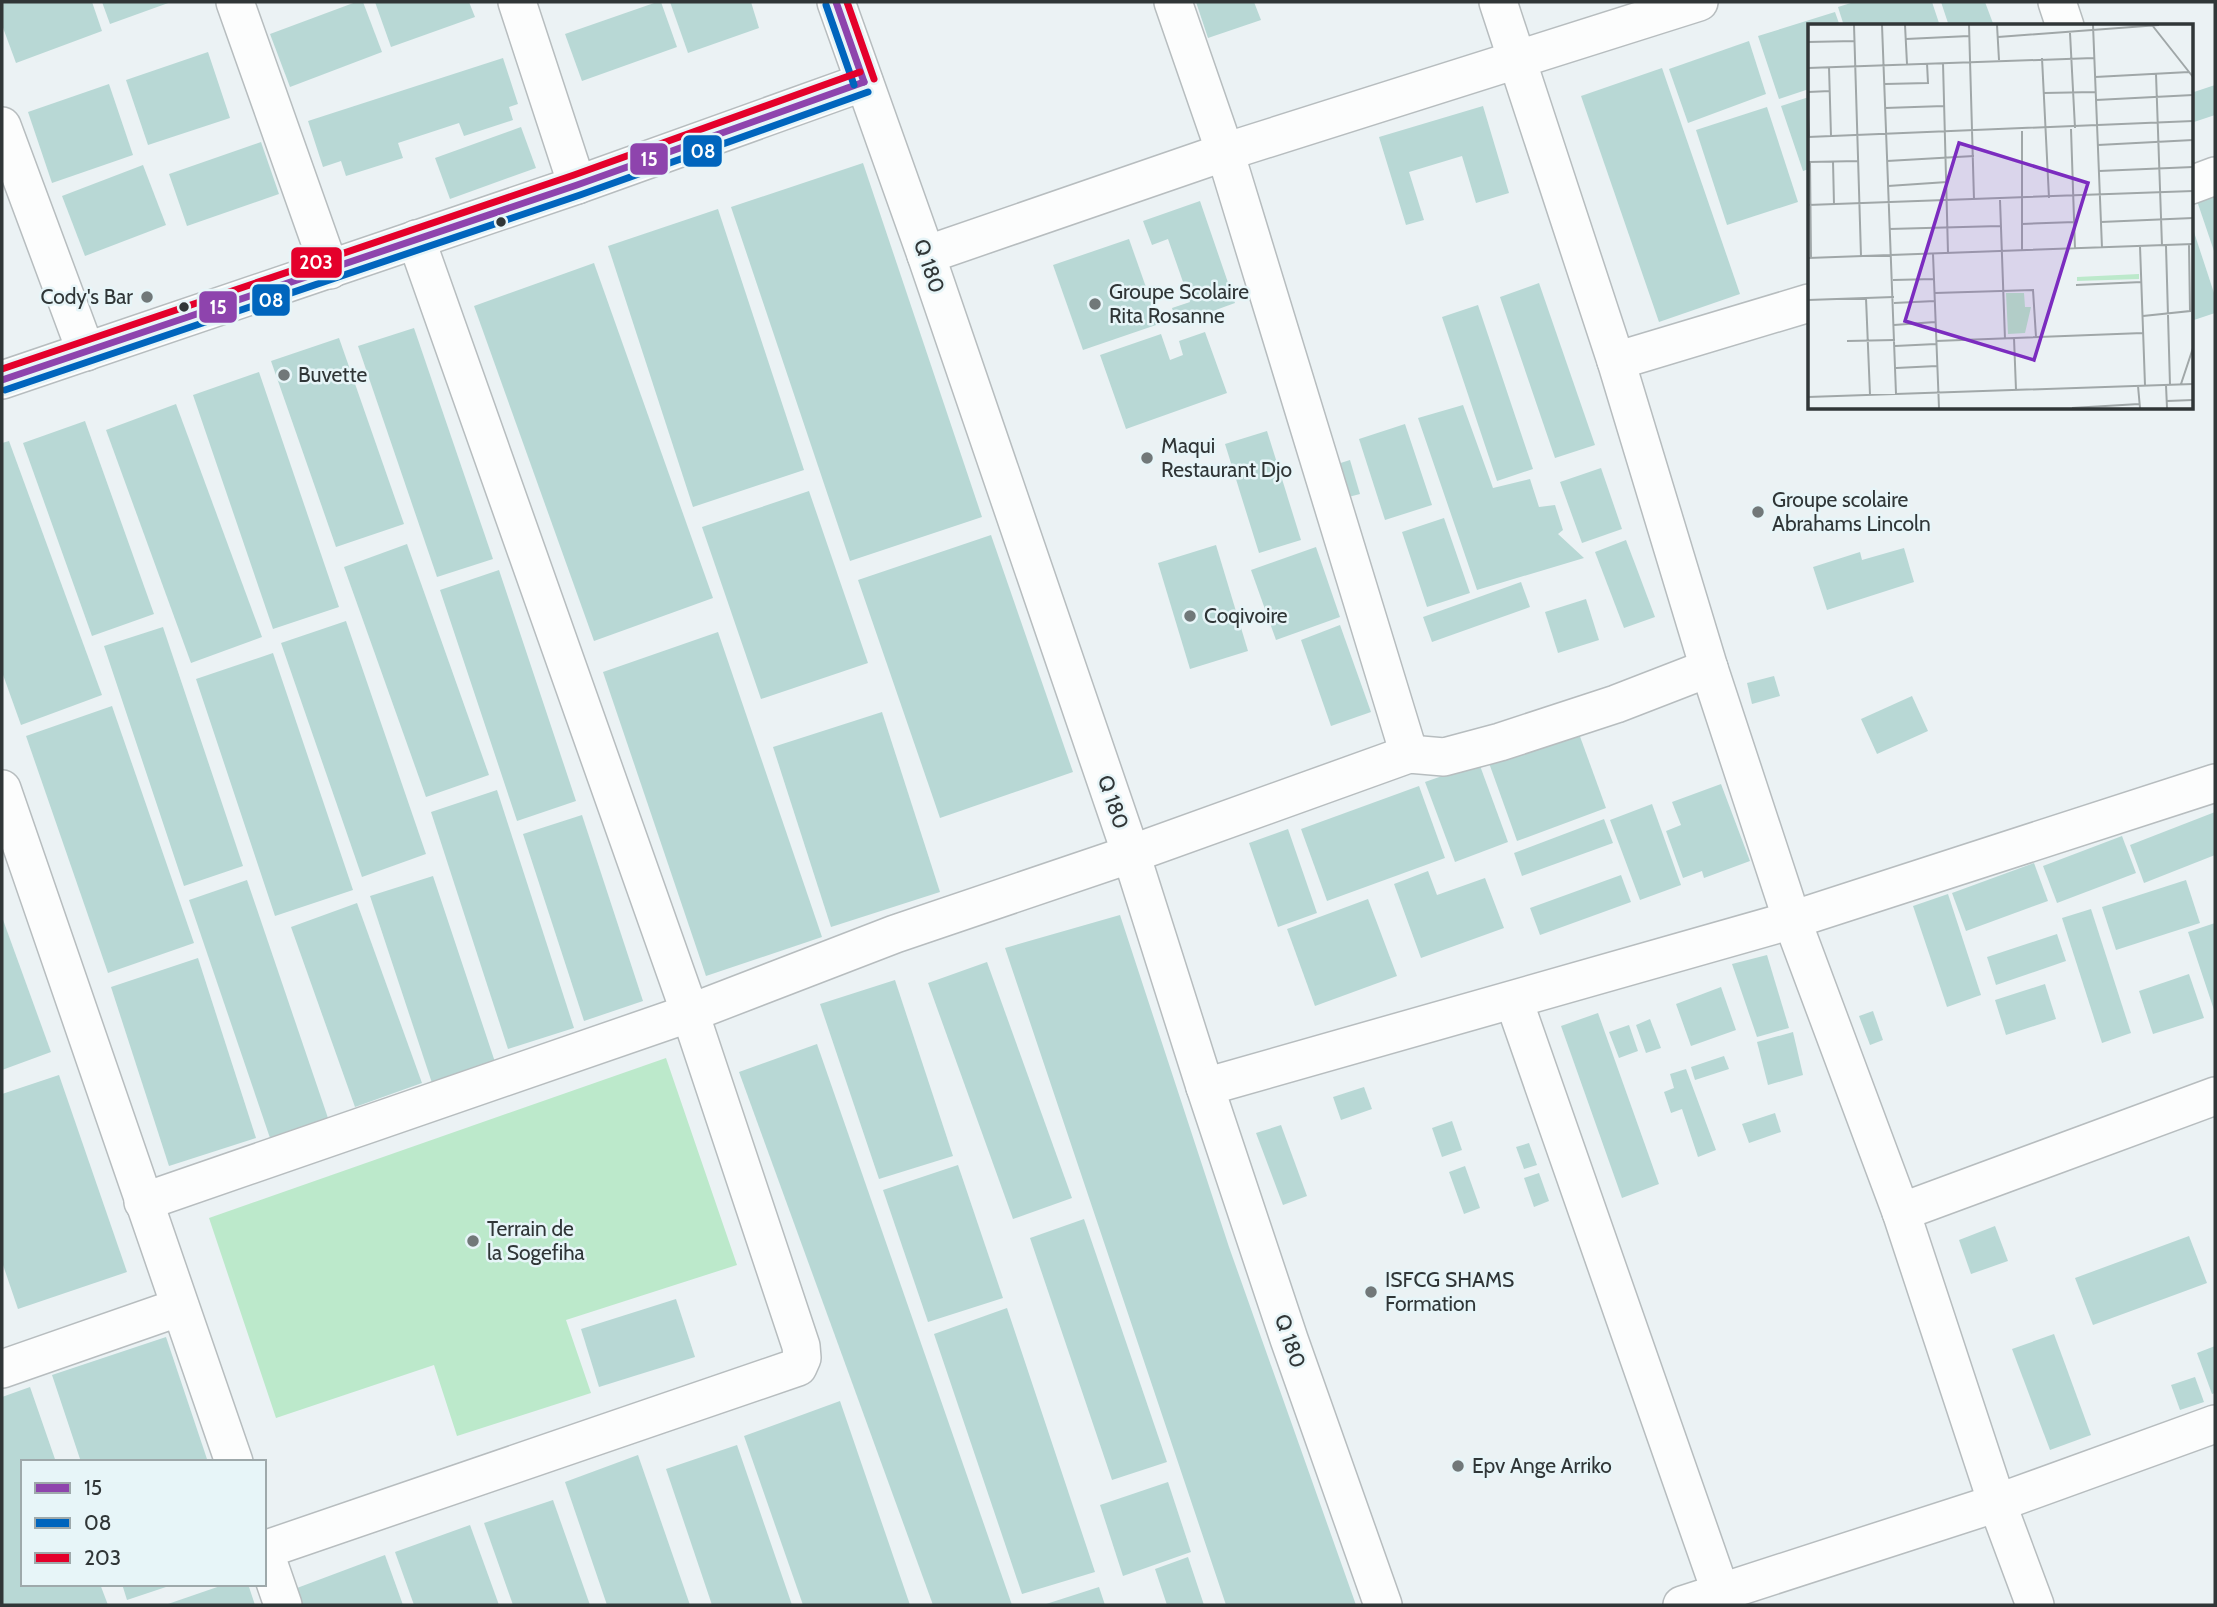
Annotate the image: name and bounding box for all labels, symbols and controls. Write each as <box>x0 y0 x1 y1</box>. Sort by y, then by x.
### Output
inset map <box>1808 24 2192 410</box>
line badge: 08 <box>682 134 723 168</box>
text: 08 <box>691 140 715 163</box>
line badge: 15 <box>629 142 669 176</box>
text: 15 <box>640 148 658 171</box>
unlabelled marker <box>494 215 508 229</box>
street label: Q 180 <box>909 236 950 296</box>
line badge: 203 <box>290 246 343 279</box>
text: 203 <box>299 251 333 274</box>
place label: Groupe Scolaire Rita Rosanne <box>1109 279 1249 328</box>
line badge: 08 <box>251 283 291 317</box>
place label: Cody's Bar <box>41 284 133 309</box>
marker: Cody's Bar <box>139 289 155 305</box>
text: 08 <box>259 289 283 312</box>
line badge: 15 <box>198 290 238 324</box>
text: 15 <box>209 296 227 319</box>
marker: Groupe Scolaire Rita Rosanne <box>1087 296 1103 312</box>
unlabelled marker <box>177 300 191 314</box>
place label: Buvette <box>298 362 367 387</box>
marker: Buvette <box>276 367 292 383</box>
place label: Maqui Restaurant Djo <box>1161 433 1292 483</box>
marker: Maqui Restaurant Djo <box>1139 450 1155 466</box>
place label: Groupe scolaire Abrahams Lincoln <box>1772 487 1931 536</box>
marker: Groupe scolaire Abrahams Lincoln <box>1750 504 1766 520</box>
place label: Coqivoire <box>1204 603 1288 628</box>
marker: Coqivoire <box>1182 608 1198 624</box>
street label: Q 180 <box>1093 772 1134 832</box>
place label: Terrain de la Sogefiha <box>487 1216 585 1265</box>
marker: Terrain de la Sogefiha <box>465 1233 481 1249</box>
place label: ISFCG SHAMS Formation <box>1385 1267 1514 1316</box>
marker: ISFCG SHAMS Formation <box>1363 1284 1379 1300</box>
street label: Q 180 <box>1270 1311 1311 1371</box>
place label: Epv Ange Arriko <box>1472 1453 1612 1478</box>
marker: Epv Ange Arriko <box>1450 1458 1466 1474</box>
legend <box>21 1460 266 1586</box>
text: 15 <box>84 1475 102 1500</box>
text: 08 <box>84 1510 111 1535</box>
text: 203 <box>84 1545 121 1570</box>

